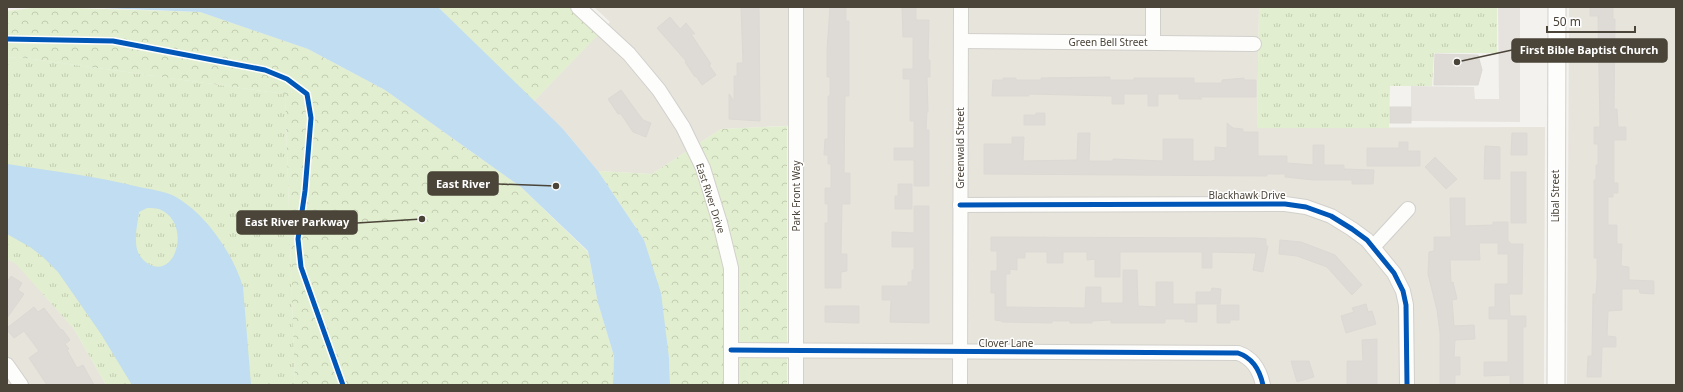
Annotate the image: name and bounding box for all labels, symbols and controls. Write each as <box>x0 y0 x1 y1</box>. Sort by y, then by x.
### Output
scale bar <box>1547 8 1635 34</box>
text: 50 m <box>1553 13 1581 30</box>
street label: Green Bell Street <box>1068 35 1148 49</box>
callout: First Bible Baptist Church <box>1512 39 1667 62</box>
text: First Bible Baptist Church <box>1520 42 1658 57</box>
street label: Greenwald Street <box>953 107 967 189</box>
street label: Park Front Way <box>789 160 803 232</box>
street label: East River Drive <box>693 161 729 235</box>
street label: Libal Street <box>1548 169 1562 222</box>
callout: East River <box>428 172 498 195</box>
text: East River <box>436 176 490 191</box>
street label: Blackhawk Drive <box>1208 188 1286 202</box>
callout: East River Parkway <box>237 211 357 234</box>
text: East River Parkway <box>245 214 350 229</box>
street label: Clover Lane <box>979 336 1034 350</box>

